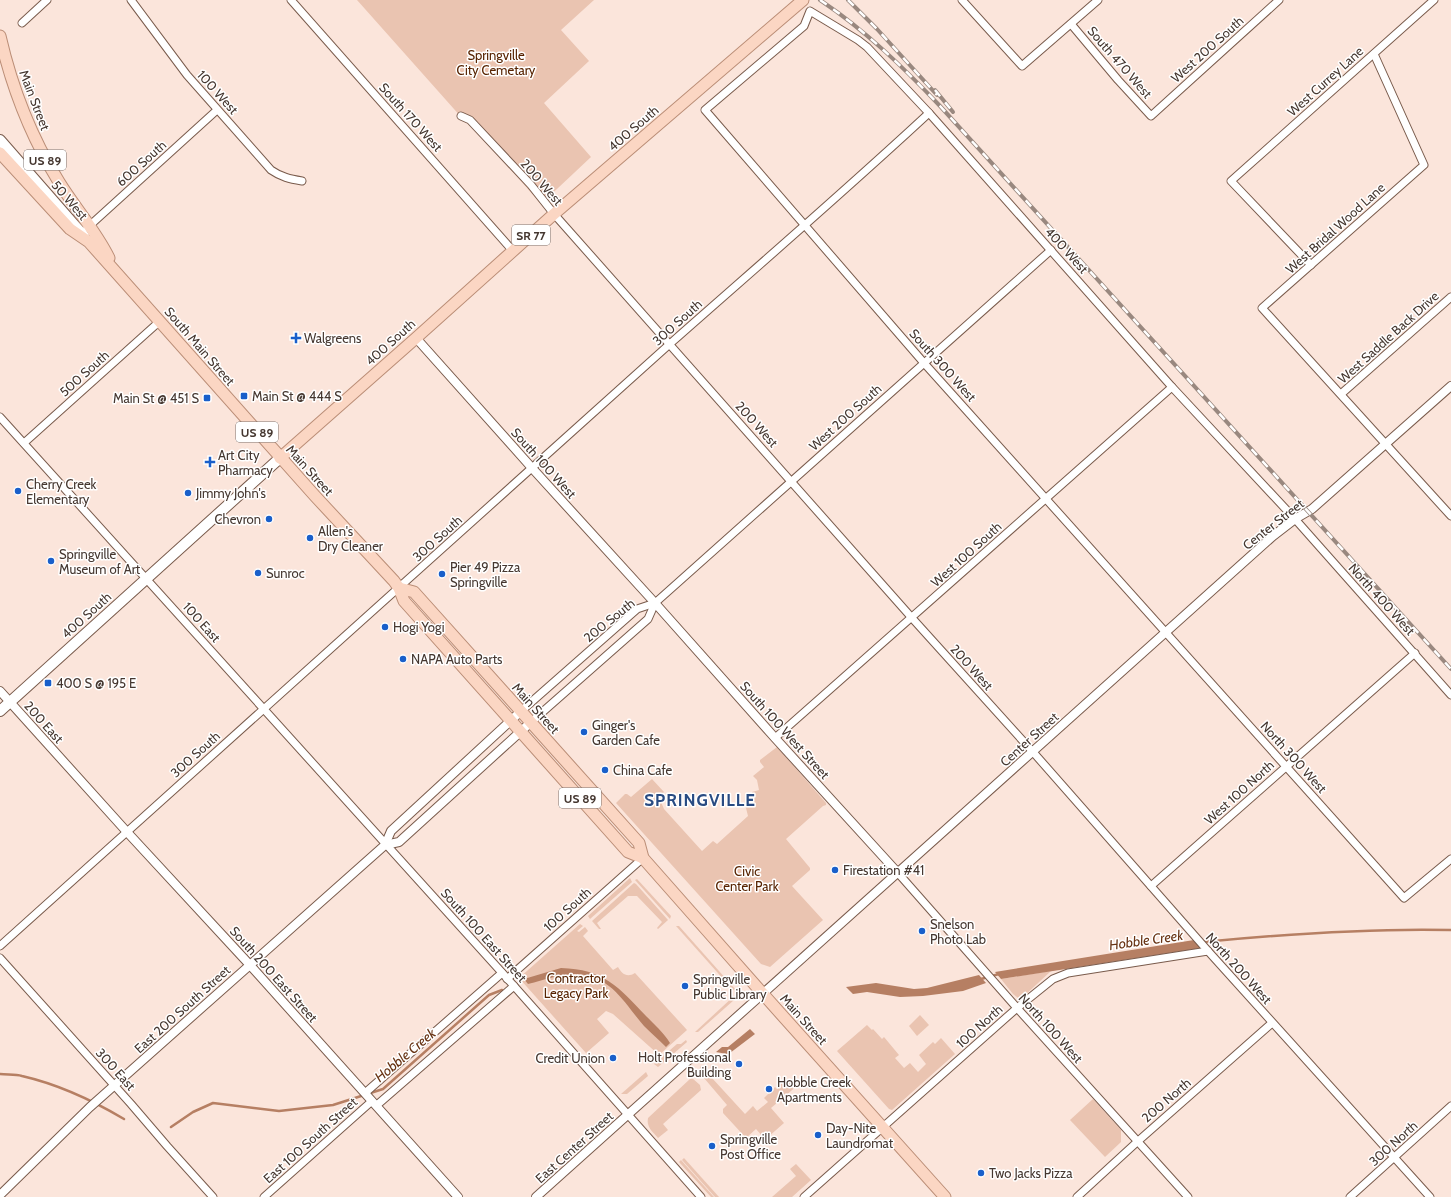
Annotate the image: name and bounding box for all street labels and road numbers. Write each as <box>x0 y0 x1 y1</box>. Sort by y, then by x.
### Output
street label: West 200 South <box>1167 12 1247 86</box>
street label: South 470 West <box>1084 23 1156 102</box>
street label: West Currey Lane <box>1284 43 1366 119</box>
street label: 100 West <box>194 67 242 118</box>
street label: Main Street <box>16 68 54 133</box>
street label: South 170 West <box>376 79 446 155</box>
street label: 400 South <box>605 102 661 154</box>
street label: 600 South <box>113 136 169 190</box>
road number: US 89 <box>24 150 66 170</box>
street label: 200 West <box>518 156 567 209</box>
street label: 50 West <box>48 177 92 224</box>
street label: West Bridal Wood Lane <box>1282 179 1388 277</box>
street label: 400 West <box>1042 224 1092 277</box>
road number: SR 77 <box>512 225 550 245</box>
street label: West Saddle Back Drive <box>1334 287 1442 386</box>
street label: 300 South <box>649 296 705 348</box>
street label: South Main Street <box>161 303 239 389</box>
street label: 400 South <box>362 315 418 369</box>
street label: South 300 West <box>906 325 980 405</box>
street label: 500 South <box>56 347 112 399</box>
street label: West 200 South <box>805 380 885 454</box>
street label: 200 West <box>732 398 782 451</box>
road number: US 89 <box>236 422 278 442</box>
street label: South 100 West <box>508 424 580 502</box>
street label: Main Street <box>283 441 337 499</box>
street label: Center Street <box>1239 495 1307 553</box>
street label: 300 South <box>409 512 465 564</box>
street label: West 100 South <box>927 518 1005 590</box>
street label: North 400 West <box>1345 560 1419 639</box>
street label: 400 South <box>58 588 114 642</box>
street label: 200 South <box>580 595 638 645</box>
street label: 100 East <box>180 599 225 646</box>
street label: 200 West <box>947 641 997 694</box>
street label: South 100 West Street <box>737 678 833 783</box>
street label: Main Street <box>509 679 563 737</box>
street label: 200 East <box>21 698 67 747</box>
street label: Center Street <box>996 708 1062 769</box>
street label: North 300 West <box>1258 718 1331 797</box>
street label: 300 South <box>167 728 223 780</box>
street label: West 100 North <box>1201 757 1277 827</box>
road number: US 89 <box>559 788 601 808</box>
street label: 100 South <box>540 884 594 934</box>
street label: South 100 East Street <box>438 885 531 986</box>
street label: South 200 East Street <box>227 923 322 1026</box>
street label: North 200 West <box>1203 929 1276 1008</box>
street label: East 200 South Street <box>131 961 234 1056</box>
street label: Main Street <box>777 990 831 1048</box>
street label: North 100 West <box>1016 990 1087 1067</box>
street label: 100 North <box>952 1001 1006 1051</box>
street label: 300 East <box>93 1045 140 1094</box>
street label: 200 North <box>1138 1074 1194 1126</box>
street label: East 100 South Street <box>260 1093 361 1186</box>
street label: East Center Street <box>532 1107 617 1186</box>
street label: 300 North <box>1365 1117 1421 1169</box>

